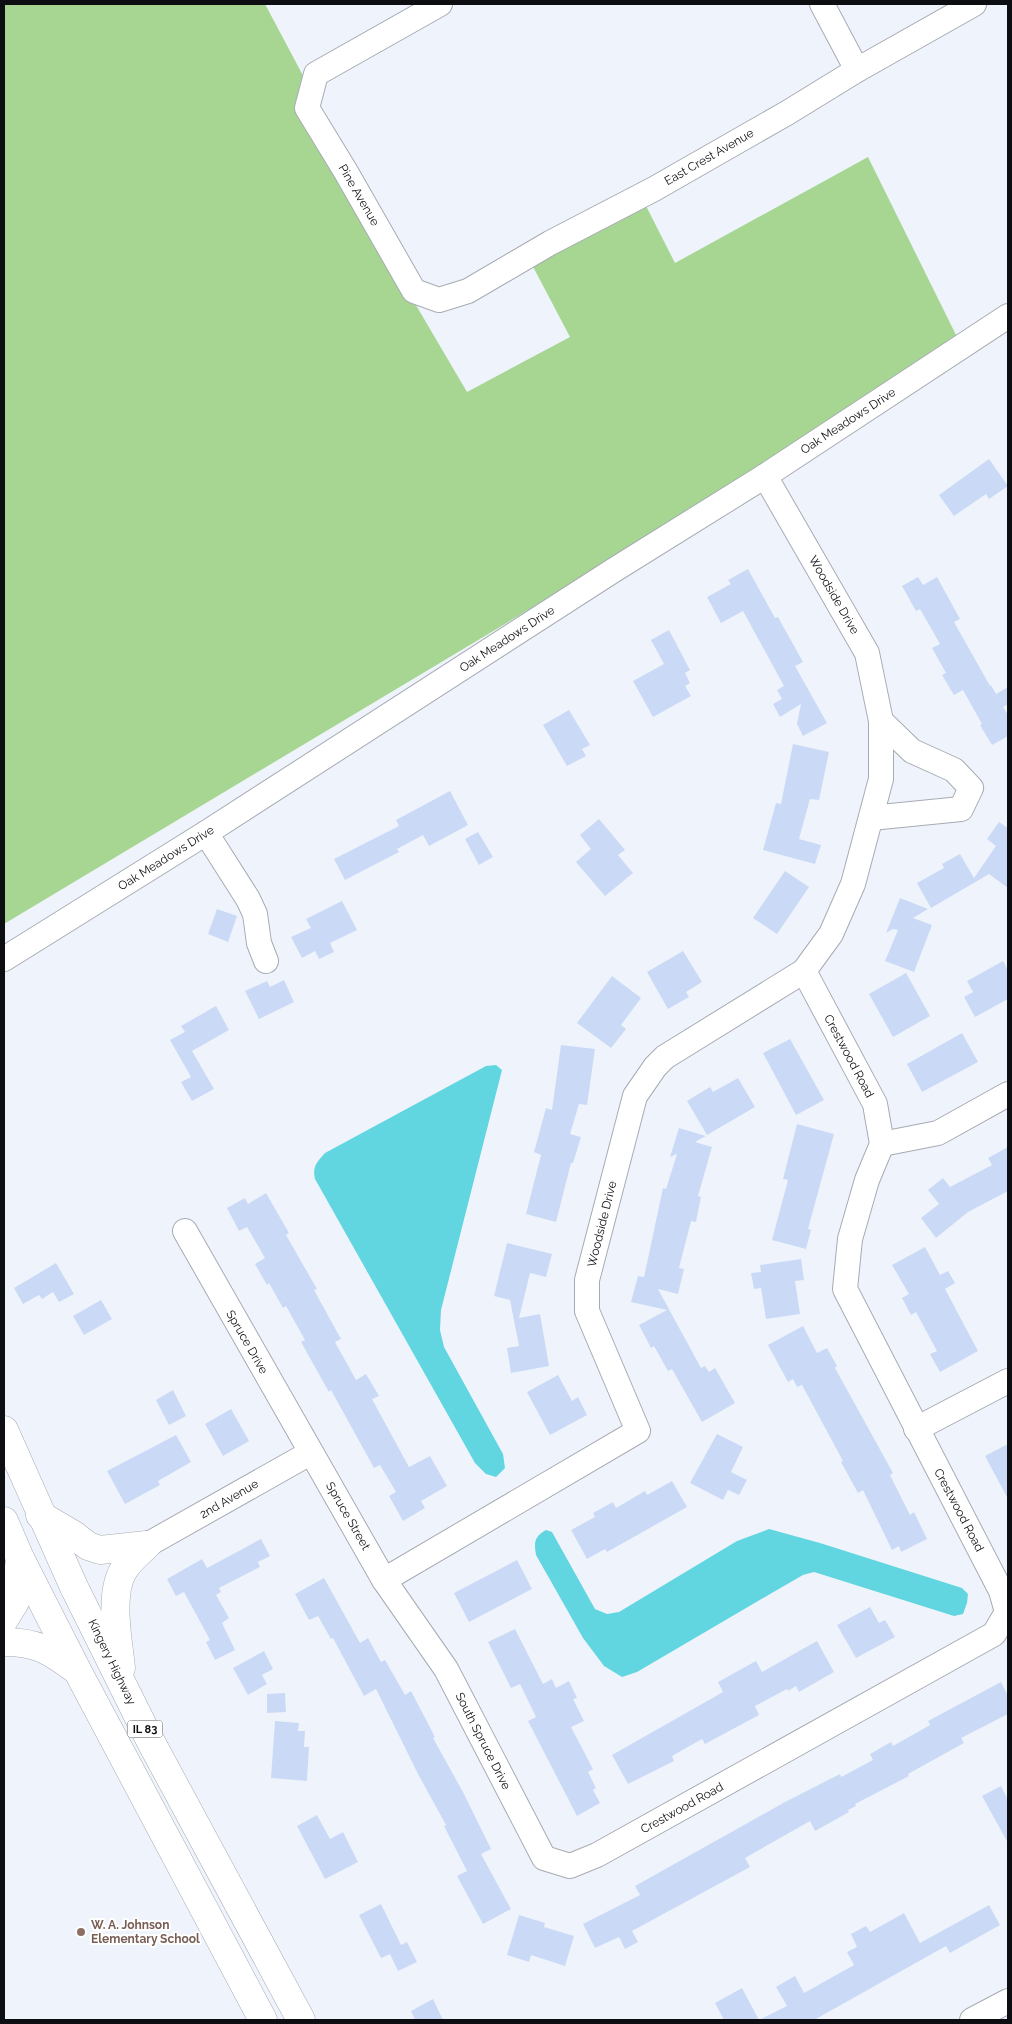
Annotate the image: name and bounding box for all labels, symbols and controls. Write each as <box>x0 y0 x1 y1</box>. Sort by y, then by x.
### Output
street label: East Crest Avenue <box>662 126 756 188</box>
street label: Pine Avenue <box>336 162 382 228</box>
street label: Oak Meadows Drive <box>798 385 898 457</box>
street label: Woodside Drive <box>806 553 862 637</box>
street label: Oak Meadows Drive <box>457 603 557 675</box>
street label: Oak Meadows Drive <box>115 823 217 893</box>
street label: Crestwood Road <box>821 1012 877 1100</box>
street label: Woodside Drive <box>585 1180 619 1268</box>
street label: Spruce Drive <box>223 1308 271 1376</box>
street label: Crestwood Road <box>931 1466 987 1554</box>
street label: 2nd Avenue <box>197 1477 261 1521</box>
street label: Spruce Street <box>323 1480 373 1552</box>
street label: Kingery Highway <box>85 1617 139 1708</box>
street label: South Spruce Drive <box>452 1690 514 1792</box>
road number: IL 83 <box>128 1720 162 1738</box>
street label: Crestwood Road <box>638 1780 726 1836</box>
place label: W. A. Johnson Elementary School <box>91 1918 200 1946</box>
marker: W. A. Johnson Elementary School <box>75 1926 87 1938</box>

